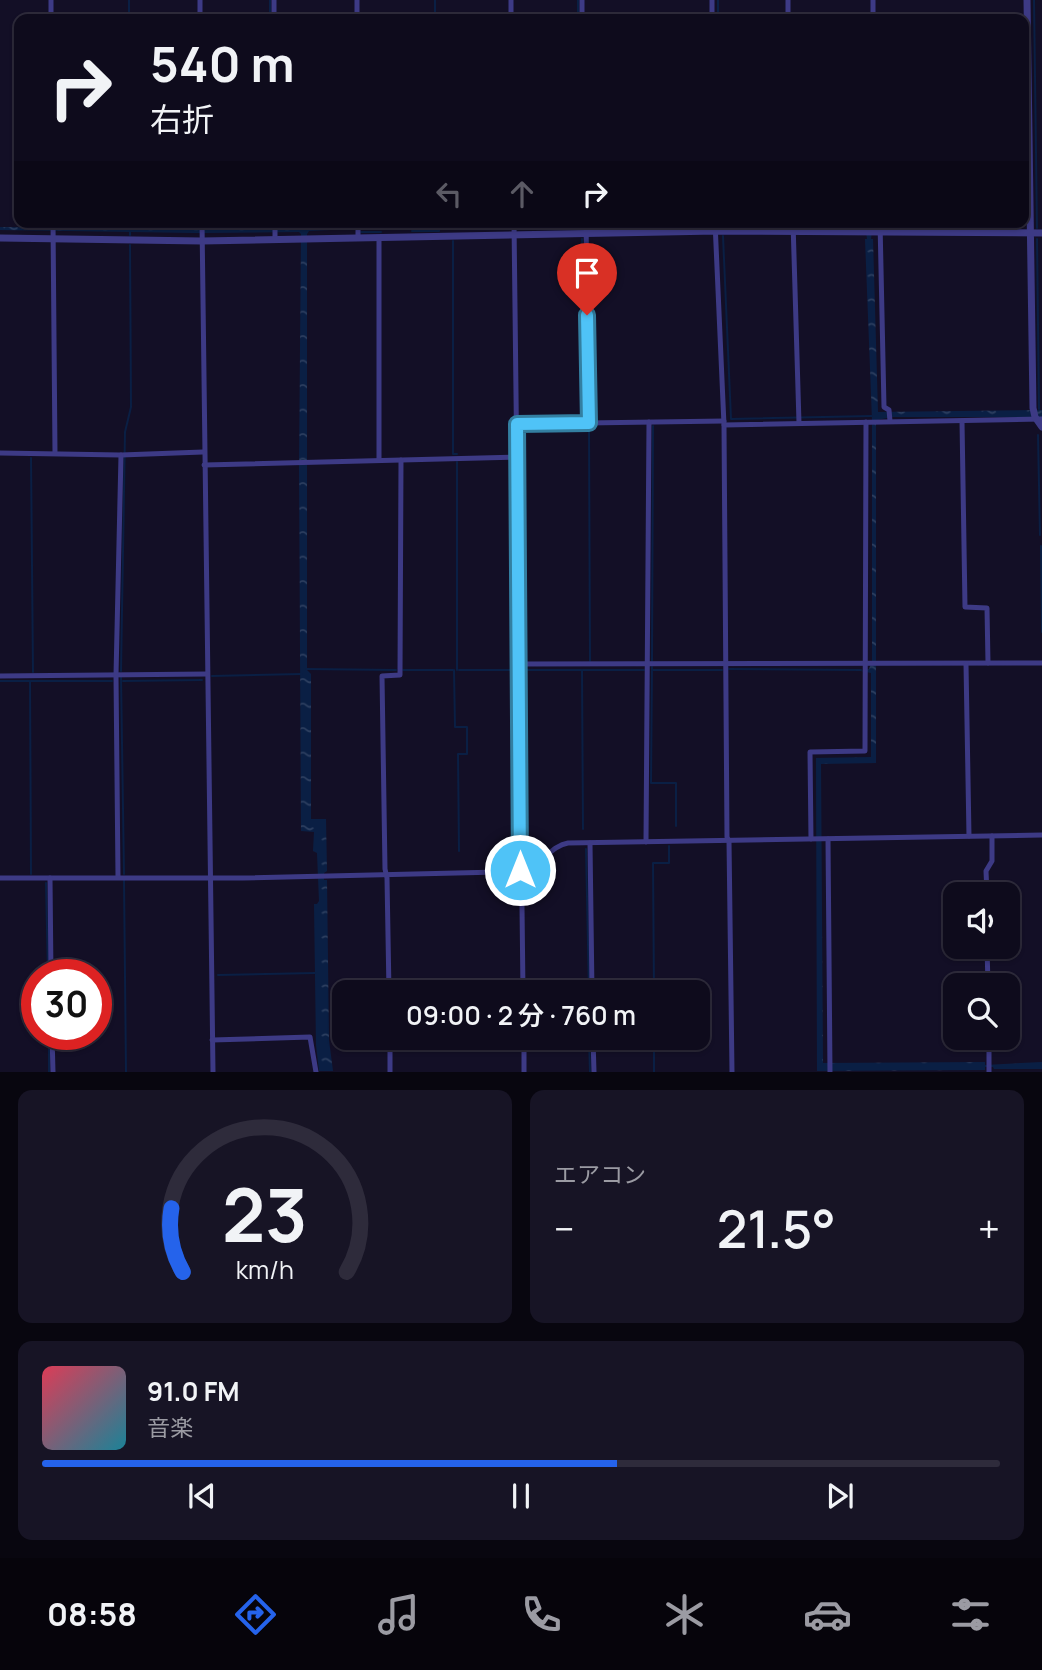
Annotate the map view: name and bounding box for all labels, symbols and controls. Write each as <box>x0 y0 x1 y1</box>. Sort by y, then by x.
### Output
text: 540 m <box>150 30 295 97</box>
icon: right <box>35 42 126 133</box>
text: 右折 <box>150 97 214 141</box>
icon: left <box>430 175 468 213</box>
icon: ahead <box>503 175 541 213</box>
icon: right <box>576 175 614 213</box>
pin <box>557 243 617 315</box>
icon: arrive <box>568 254 606 292</box>
position arrow <box>483 833 557 907</box>
map controls <box>943 882 1020 1050</box>
button: sound <box>943 882 1020 959</box>
speed limit sign: 30 <box>21 959 112 1050</box>
button: search <box>943 973 1020 1050</box>
text: 09:00 · 2 分 · 760 m <box>406 997 636 1033</box>
text: エアコン <box>554 1158 646 1190</box>
text: 23 <box>222 1165 308 1265</box>
text: 21.5° <box>717 1193 836 1264</box>
text: − <box>554 1202 575 1254</box>
text: + <box>978 1202 1000 1254</box>
text: km/h <box>236 1252 294 1287</box>
text: 91.0 FM <box>147 1373 240 1409</box>
text: 音楽 <box>147 1411 193 1443</box>
icon: previous <box>183 1477 221 1515</box>
icon: pause <box>502 1477 540 1515</box>
icon: next <box>821 1477 859 1515</box>
icon: directions <box>231 1590 280 1639</box>
icon: music <box>374 1590 423 1639</box>
icon: phone <box>517 1590 566 1639</box>
icon: climate <box>660 1590 709 1639</box>
icon: car <box>803 1590 852 1639</box>
icon: filters <box>946 1590 995 1639</box>
text: 08:58 <box>47 1592 137 1636</box>

